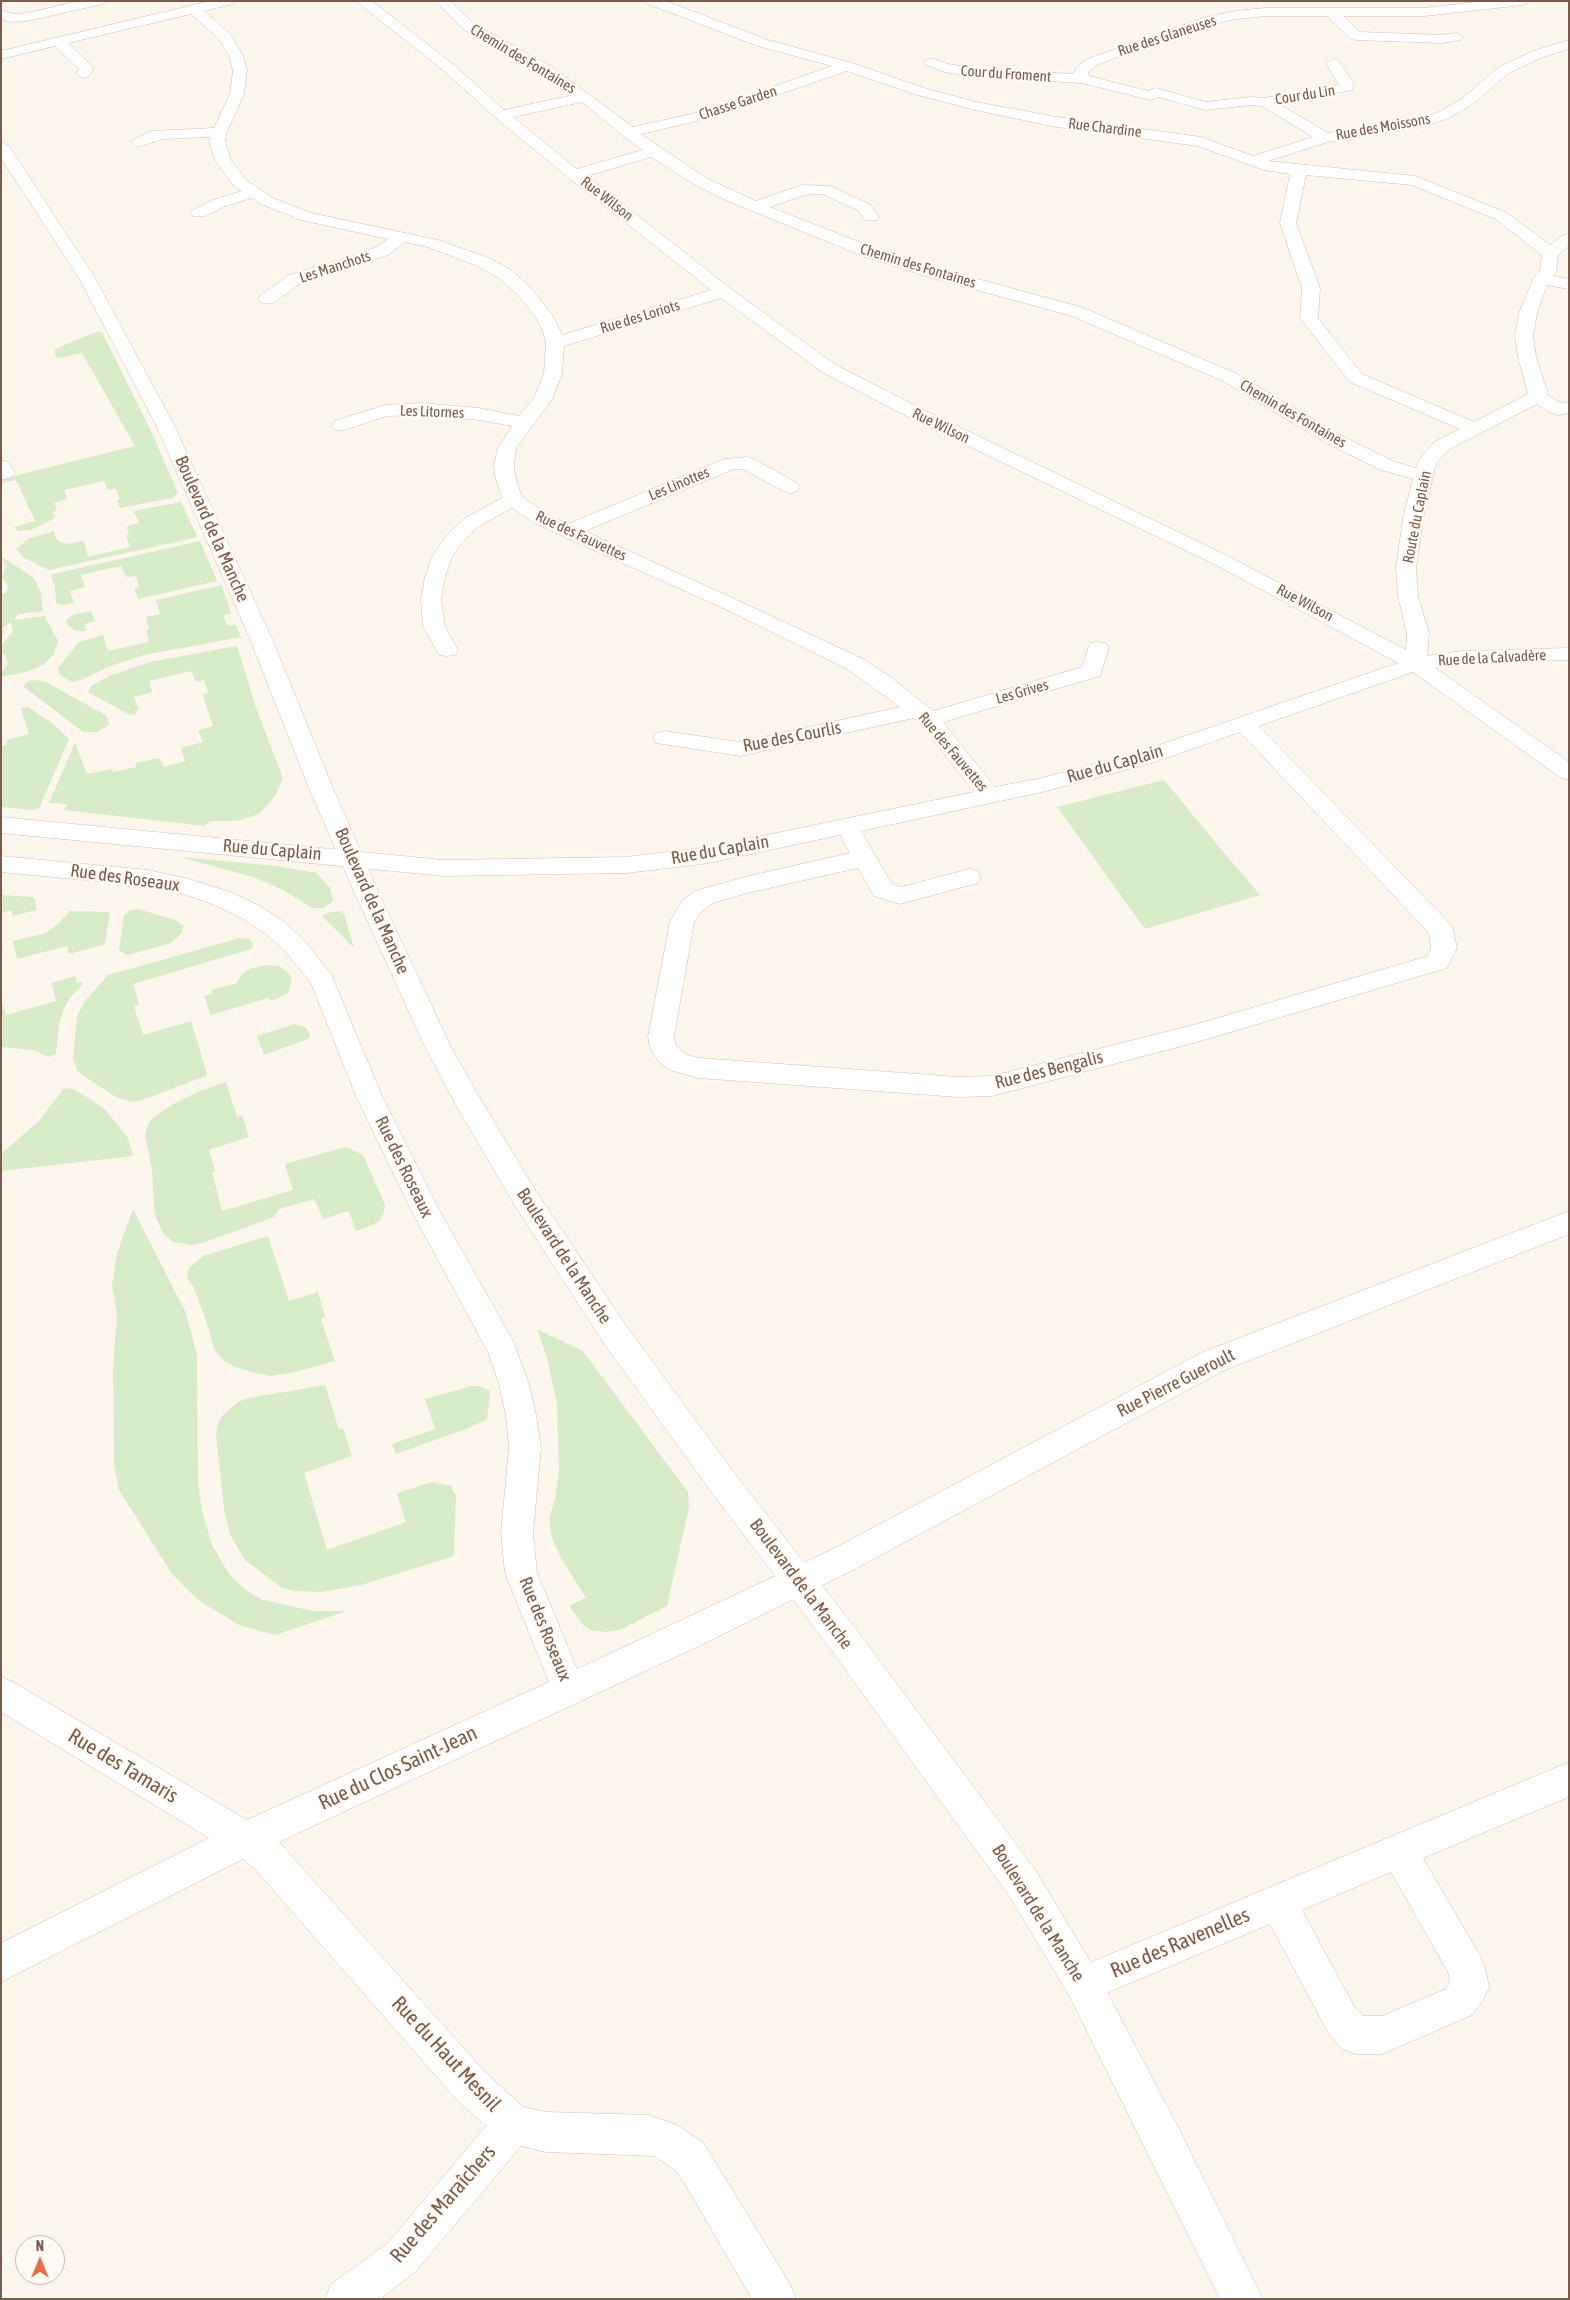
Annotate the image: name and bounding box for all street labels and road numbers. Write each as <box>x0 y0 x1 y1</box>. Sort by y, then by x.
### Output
street label: Rue des Glaneuses <box>1115 12 1219 60</box>
street label: Chemin des Fontaines <box>467 20 579 98</box>
street label: Cour du Froment <box>960 62 1052 86</box>
street label: Cour du Lin <box>1274 81 1336 109</box>
street label: Chasse Garden <box>697 82 779 124</box>
street label: Rue des Moissons <box>1334 110 1432 144</box>
street label: Rue Chardine <box>1067 115 1143 141</box>
street label: Rue Wilson <box>577 173 637 225</box>
street label: Chemin des Fontaines <box>858 240 978 292</box>
street label: Les Manchots <box>297 247 373 287</box>
street label: Rue des Loriots <box>598 296 682 338</box>
street label: Chemin des Fontaines <box>1237 376 1349 452</box>
street label: Les Litornes <box>400 402 464 422</box>
street label: Rue Wilson <box>909 404 973 448</box>
street label: Boulevard de la Manche <box>170 453 254 605</box>
street label: Les Linottes <box>646 463 712 505</box>
street label: Route du Caplain <box>1399 469 1435 565</box>
street label: Rue des Fauvettes <box>533 507 629 565</box>
street label: Rue Wilson <box>1274 581 1336 625</box>
street label: Rue de la Calvadère <box>1437 646 1547 670</box>
street label: Les Grives <box>994 676 1050 708</box>
street label: Rue des Fauvettes <box>915 709 991 795</box>
street label: Rue des Courlis <box>741 717 843 757</box>
street label: Rue du Caplain <box>1064 740 1166 788</box>
street label: Boulevard de la Manche <box>330 825 414 977</box>
street label: Rue du Caplain <box>669 831 771 869</box>
street label: Rue du Caplain <box>222 835 322 865</box>
street label: Rue des Roseaux <box>69 860 181 896</box>
street label: Rue des Bengalis <box>993 1046 1105 1094</box>
street label: Rue des Roseaux <box>370 1113 438 1221</box>
street label: Boulevard de la Manche <box>512 1184 616 1328</box>
street label: Rue Pierre Gueroult <box>1114 1344 1238 1422</box>
street label: Boulevard de la Manche <box>745 1515 857 1653</box>
street label: Rue des Roseaux <box>514 1574 576 1684</box>
street label: Rue du Clos Saint-Jean <box>315 1720 481 1816</box>
street label: Rue des Tamaris <box>64 1723 182 1809</box>
street label: Boulevard de la Manche <box>987 1840 1089 1986</box>
street label: Rue des Ravenelles <box>1107 1902 1253 1984</box>
street label: Rue du Haut Mesnil <box>386 1991 506 2117</box>
street label: Rue des Maraîchers <box>385 2140 501 2268</box>

